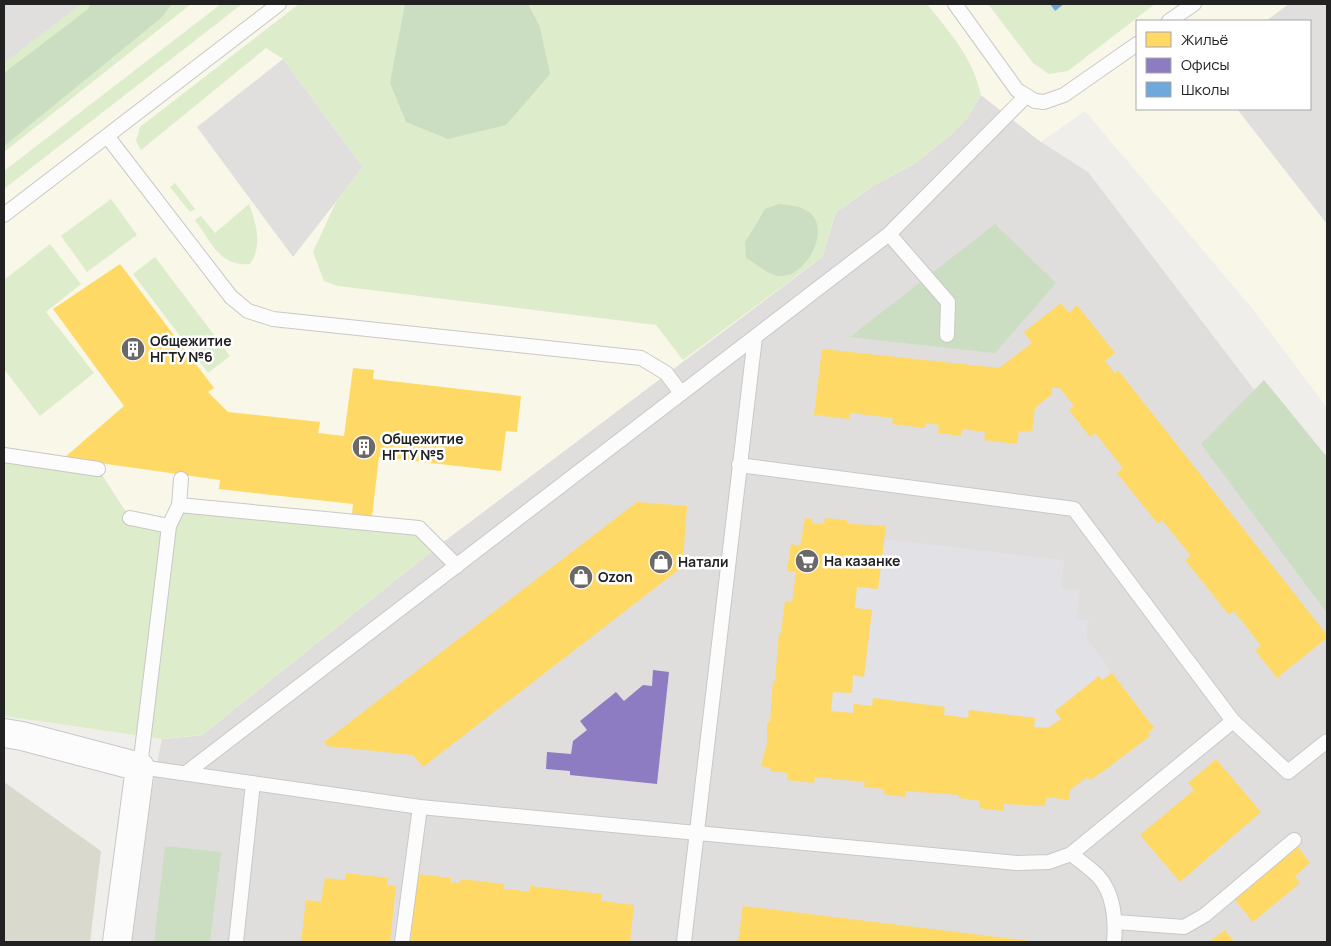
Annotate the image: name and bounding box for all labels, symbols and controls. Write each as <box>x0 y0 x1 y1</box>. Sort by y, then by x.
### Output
legend <box>1136 20 1311 110</box>
text: Жильё <box>1181 29 1229 50</box>
text: Офисы <box>1181 54 1230 75</box>
text: Школы <box>1181 79 1229 100</box>
place label: Общежитие НГТУ №6 <box>150 331 232 366</box>
building icon: Общежитие НГТУ №6 <box>120 336 146 362</box>
place label: Общежитие НГТУ №5 <box>382 429 464 464</box>
building icon: Общежитие НГТУ №5 <box>351 434 377 460</box>
supermarket icon: На казанке <box>794 548 820 574</box>
shop icon: Натали <box>648 549 674 575</box>
place label: На казанке <box>824 551 900 570</box>
place label: Натали <box>678 552 728 571</box>
shop icon: Ozon <box>568 564 594 590</box>
place label: Ozon <box>598 567 633 586</box>

